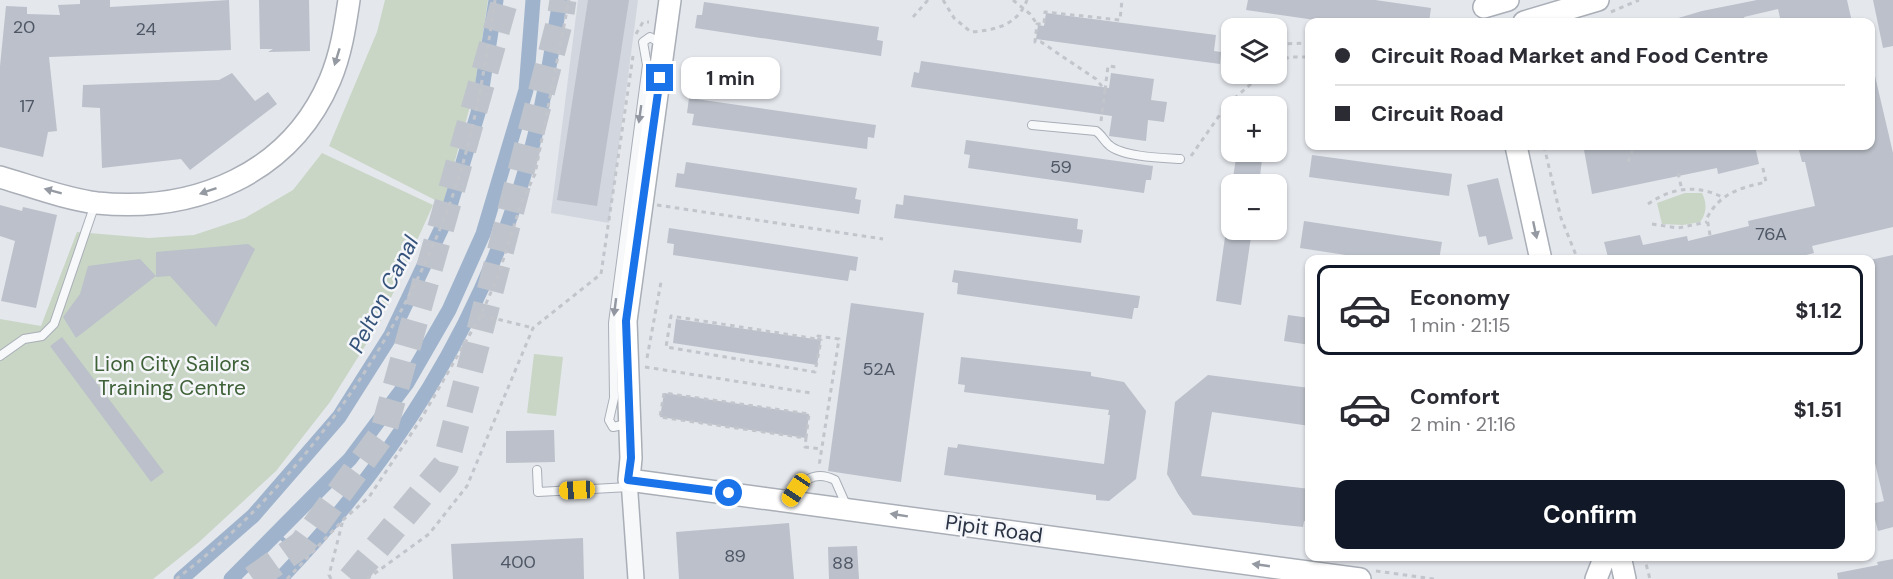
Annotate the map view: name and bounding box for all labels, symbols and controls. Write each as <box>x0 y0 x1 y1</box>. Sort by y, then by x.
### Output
house number: 20 <box>13 15 35 39</box>
house number: 24 <box>136 17 157 41</box>
map controls <box>1221 18 1287 240</box>
button: layers <box>1221 18 1287 84</box>
text: Circuit Road Market and Food Centre <box>1371 41 1769 70</box>
one-way arrow <box>332 48 341 66</box>
callout: 1 min <box>681 57 780 99</box>
route end <box>646 64 673 91</box>
text: 1 min <box>706 65 755 91</box>
house number: 17 <box>19 94 35 118</box>
button: + <box>1221 96 1287 162</box>
text: Circuit Road <box>1371 99 1504 128</box>
one-way arrow <box>636 104 645 123</box>
house number: 59 <box>1050 155 1072 179</box>
button: − <box>1221 174 1287 240</box>
one-way arrow <box>44 186 62 196</box>
one-way arrow <box>198 187 216 197</box>
one-way arrow <box>1530 221 1540 239</box>
house number: 76A <box>1755 222 1787 246</box>
water label: Pelton Canal <box>342 230 426 358</box>
icon: car <box>1338 283 1392 337</box>
text: Economy <box>1410 283 1510 312</box>
text: $1.12 <box>1795 296 1842 325</box>
one-way arrow <box>610 297 620 316</box>
text: 1 min · 21:15 <box>1410 312 1511 338</box>
park label: Lion City Sailors Training Centre <box>94 350 250 402</box>
house number: 52A <box>863 357 896 381</box>
icon: car <box>1338 382 1392 436</box>
text: Comfort <box>1410 382 1500 411</box>
text: $1.51 <box>1793 395 1842 424</box>
text: 2 min · 21:16 <box>1410 411 1516 437</box>
car <box>778 470 814 510</box>
route start <box>715 479 742 506</box>
car <box>559 480 595 500</box>
button: Confirm <box>1335 480 1845 549</box>
street label: Pipit Road <box>943 508 1045 550</box>
one-way arrow <box>889 511 908 520</box>
house number: 89 <box>724 544 746 568</box>
house number: 400 <box>500 550 536 574</box>
house number: 88 <box>832 551 854 575</box>
one-way arrow <box>1251 560 1270 570</box>

